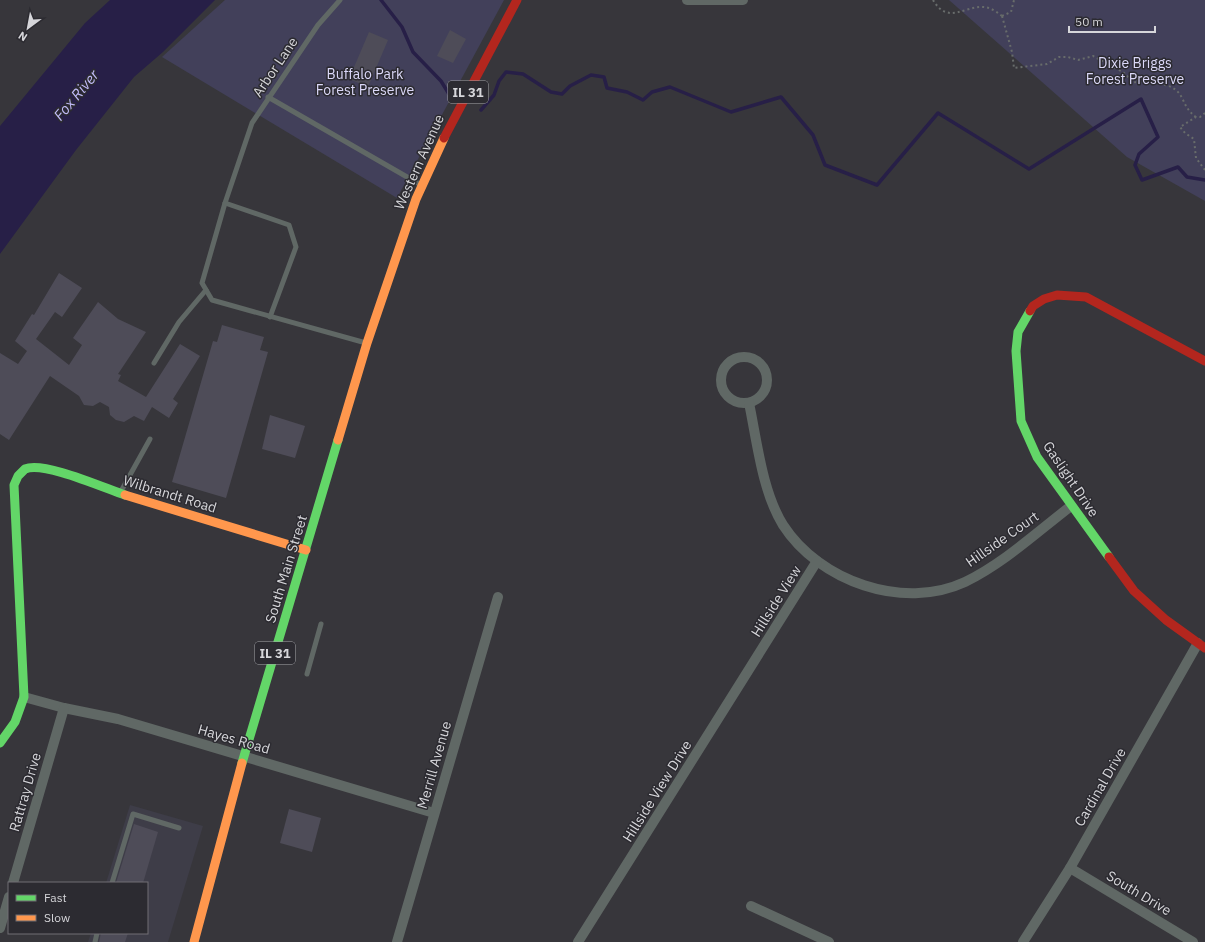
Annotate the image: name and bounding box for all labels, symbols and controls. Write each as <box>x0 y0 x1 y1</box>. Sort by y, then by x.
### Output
north arrow <box>8 8 48 48</box>
scale bar <box>1069 8 1155 34</box>
text: 50 m <box>1075 14 1103 29</box>
text: N <box>16 28 30 45</box>
street label: Arbor Lane <box>248 33 302 100</box>
park label: Dixie Briggs Forest Preserve <box>1086 54 1184 88</box>
water label: Fox River <box>49 65 103 124</box>
park label: Buffalo Park Forest Preserve <box>316 65 414 99</box>
road number: IL 31 <box>448 81 488 103</box>
street label: Western Avenue <box>390 111 448 212</box>
street label: Gaslight Drive <box>1039 438 1103 521</box>
street label: Wilbrandt Road <box>121 471 219 517</box>
street label: Hillside Court <box>962 507 1042 571</box>
street label: South Main Street <box>261 513 311 625</box>
street label: Hillside View <box>747 562 805 640</box>
road number: IL 31 <box>255 642 295 664</box>
street label: Merrill Avenue <box>413 719 455 811</box>
street label: Hayes Road <box>196 720 272 758</box>
street label: Hillside View Drive <box>618 737 696 845</box>
street label: Cardinal Drive <box>1070 744 1130 830</box>
street label: Rattray Drive <box>5 750 45 834</box>
street label: South Drive <box>1103 867 1175 920</box>
legend <box>8 882 148 934</box>
text: Fast <box>44 890 67 905</box>
text: Slow <box>44 910 70 925</box>

